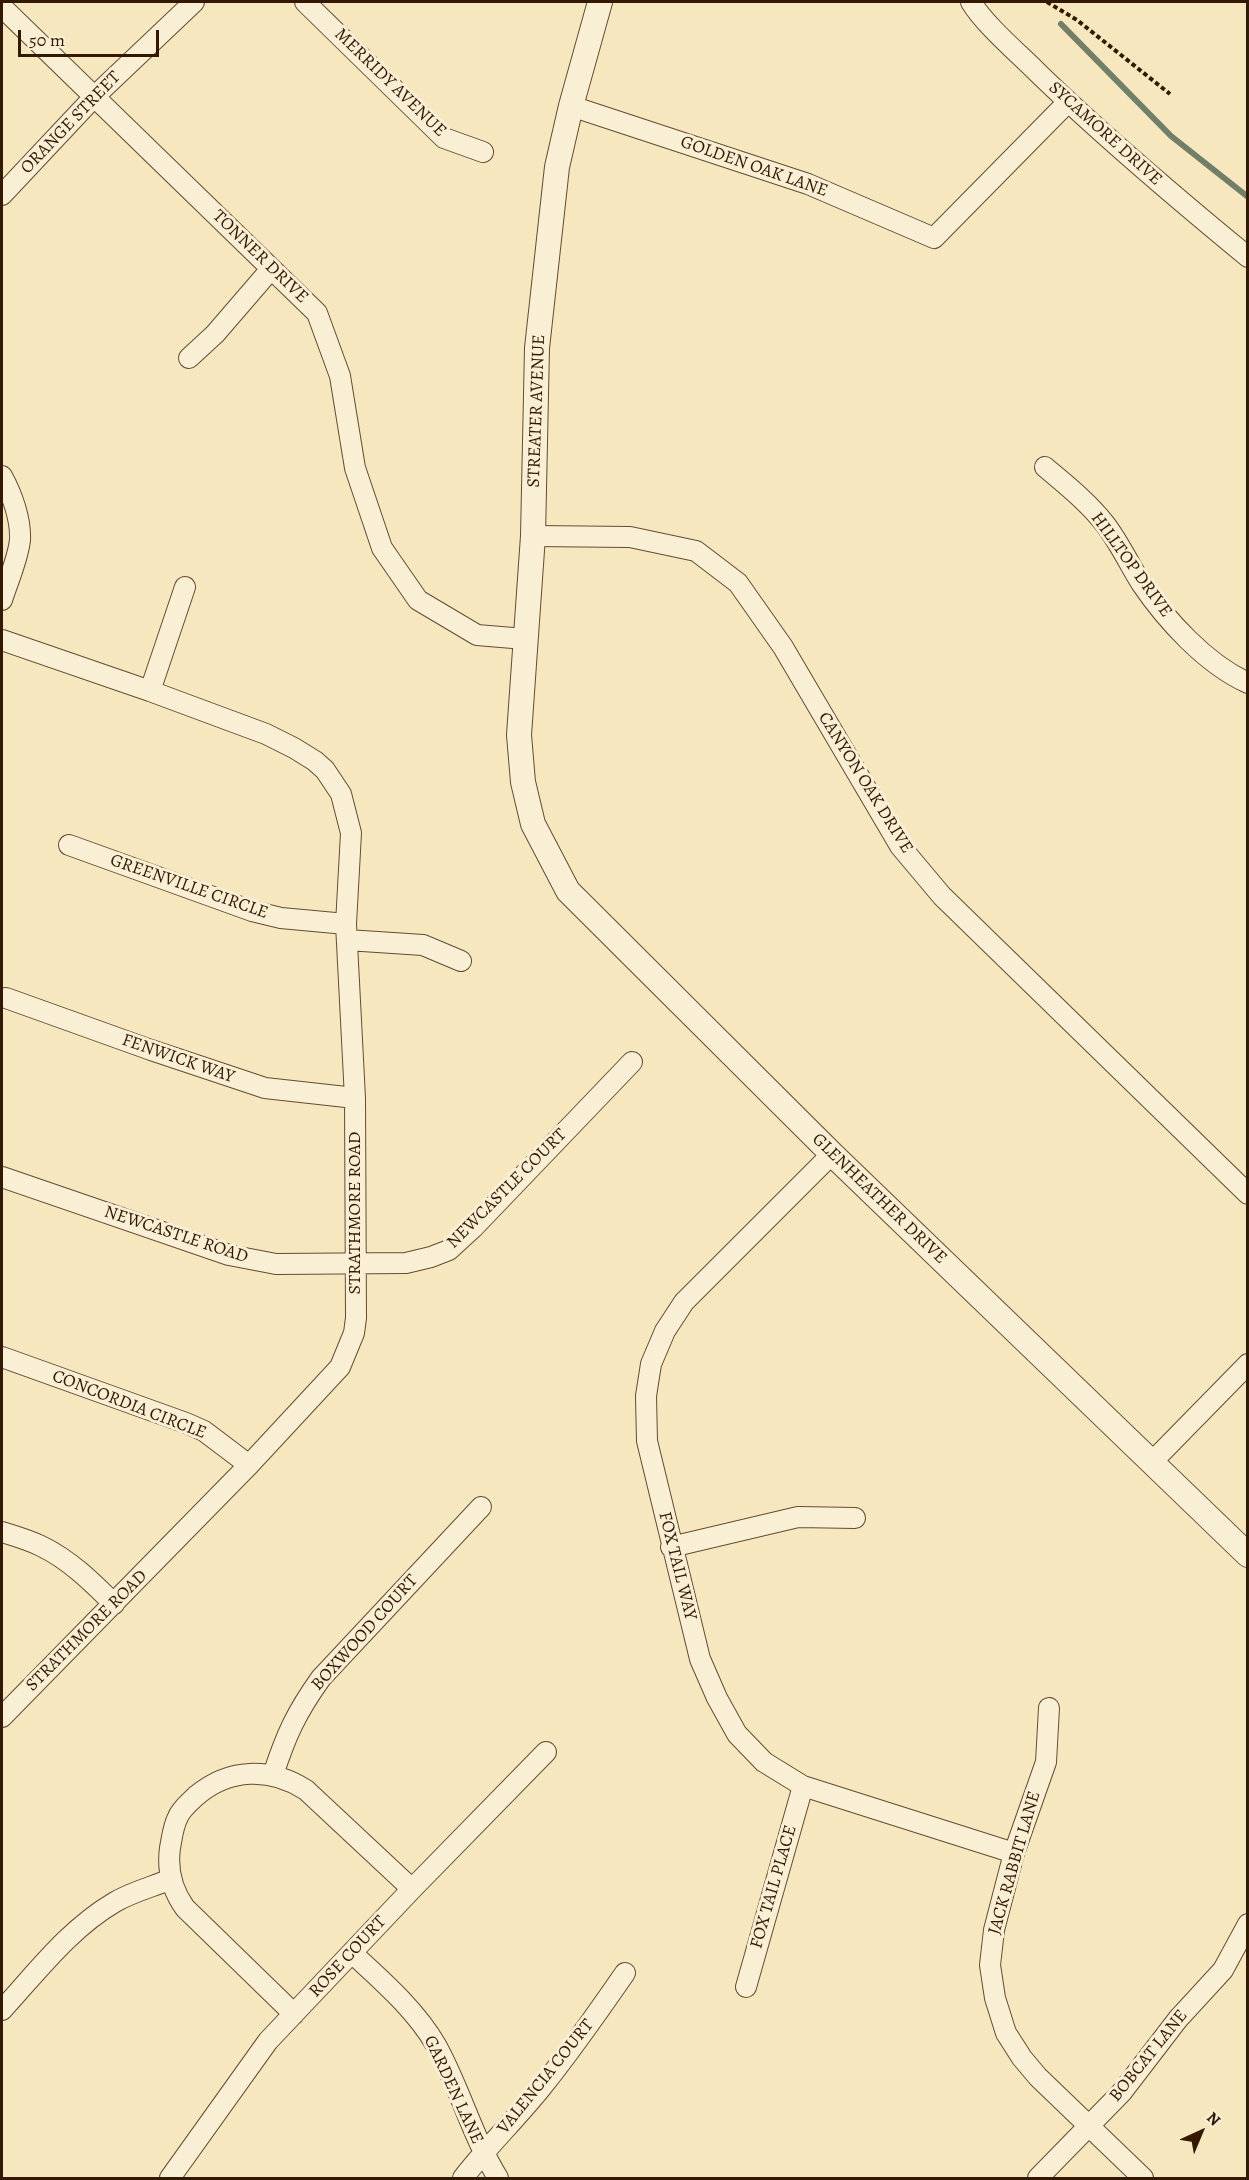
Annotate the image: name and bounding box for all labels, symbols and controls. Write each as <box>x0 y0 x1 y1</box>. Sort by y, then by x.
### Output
scale bar <box>21 18 162 56</box>
street label: MERRIDY AVENUE <box>330 24 450 142</box>
text: 50 m <box>29 28 65 52</box>
street label: ORANGE STREET <box>16 67 126 179</box>
street label: SYCAMORE DRIVE <box>1044 77 1166 191</box>
street label: GOLDEN OAK LANE <box>678 132 830 202</box>
street label: TONNER DRIVE <box>208 206 312 308</box>
street label: STREATER AVENUE <box>524 334 550 488</box>
street label: HILLTOP DRIVE <box>1086 508 1176 622</box>
street label: CANYON OAK DRIVE <box>813 708 917 858</box>
street label: GREENVILLE CIRCLE <box>107 850 271 924</box>
street label: FENWICK WAY <box>119 1030 237 1088</box>
street label: NEWCASTLE COURT <box>443 1125 571 1253</box>
street label: GLENHEATHER DRIVE <box>807 1129 951 1269</box>
street label: STRATHMORE ROAD <box>345 1132 367 1294</box>
street label: NEWCASTLE ROAD <box>101 1202 251 1268</box>
street label: CONCORDIA CIRCLE <box>49 1366 209 1444</box>
street label: FOX TAIL WAY <box>653 1509 701 1623</box>
street label: STRATHMORE ROAD <box>22 1566 152 1696</box>
street label: BOXWOOD COURT <box>307 1571 423 1695</box>
street label: JACK RABBIT LANE <box>984 1789 1046 1937</box>
street label: FOX TAIL PLACE <box>746 1823 802 1951</box>
street label: ROSE COURT <box>305 1912 391 2002</box>
street label: BOBCAT LANE <box>1105 2006 1193 2106</box>
street label: VALENCIA COURT <box>493 2015 599 2139</box>
street label: GARDEN LANE <box>418 2032 488 2148</box>
north arrow <box>1171 2102 1231 2162</box>
text: N <box>1202 2107 1225 2131</box>

